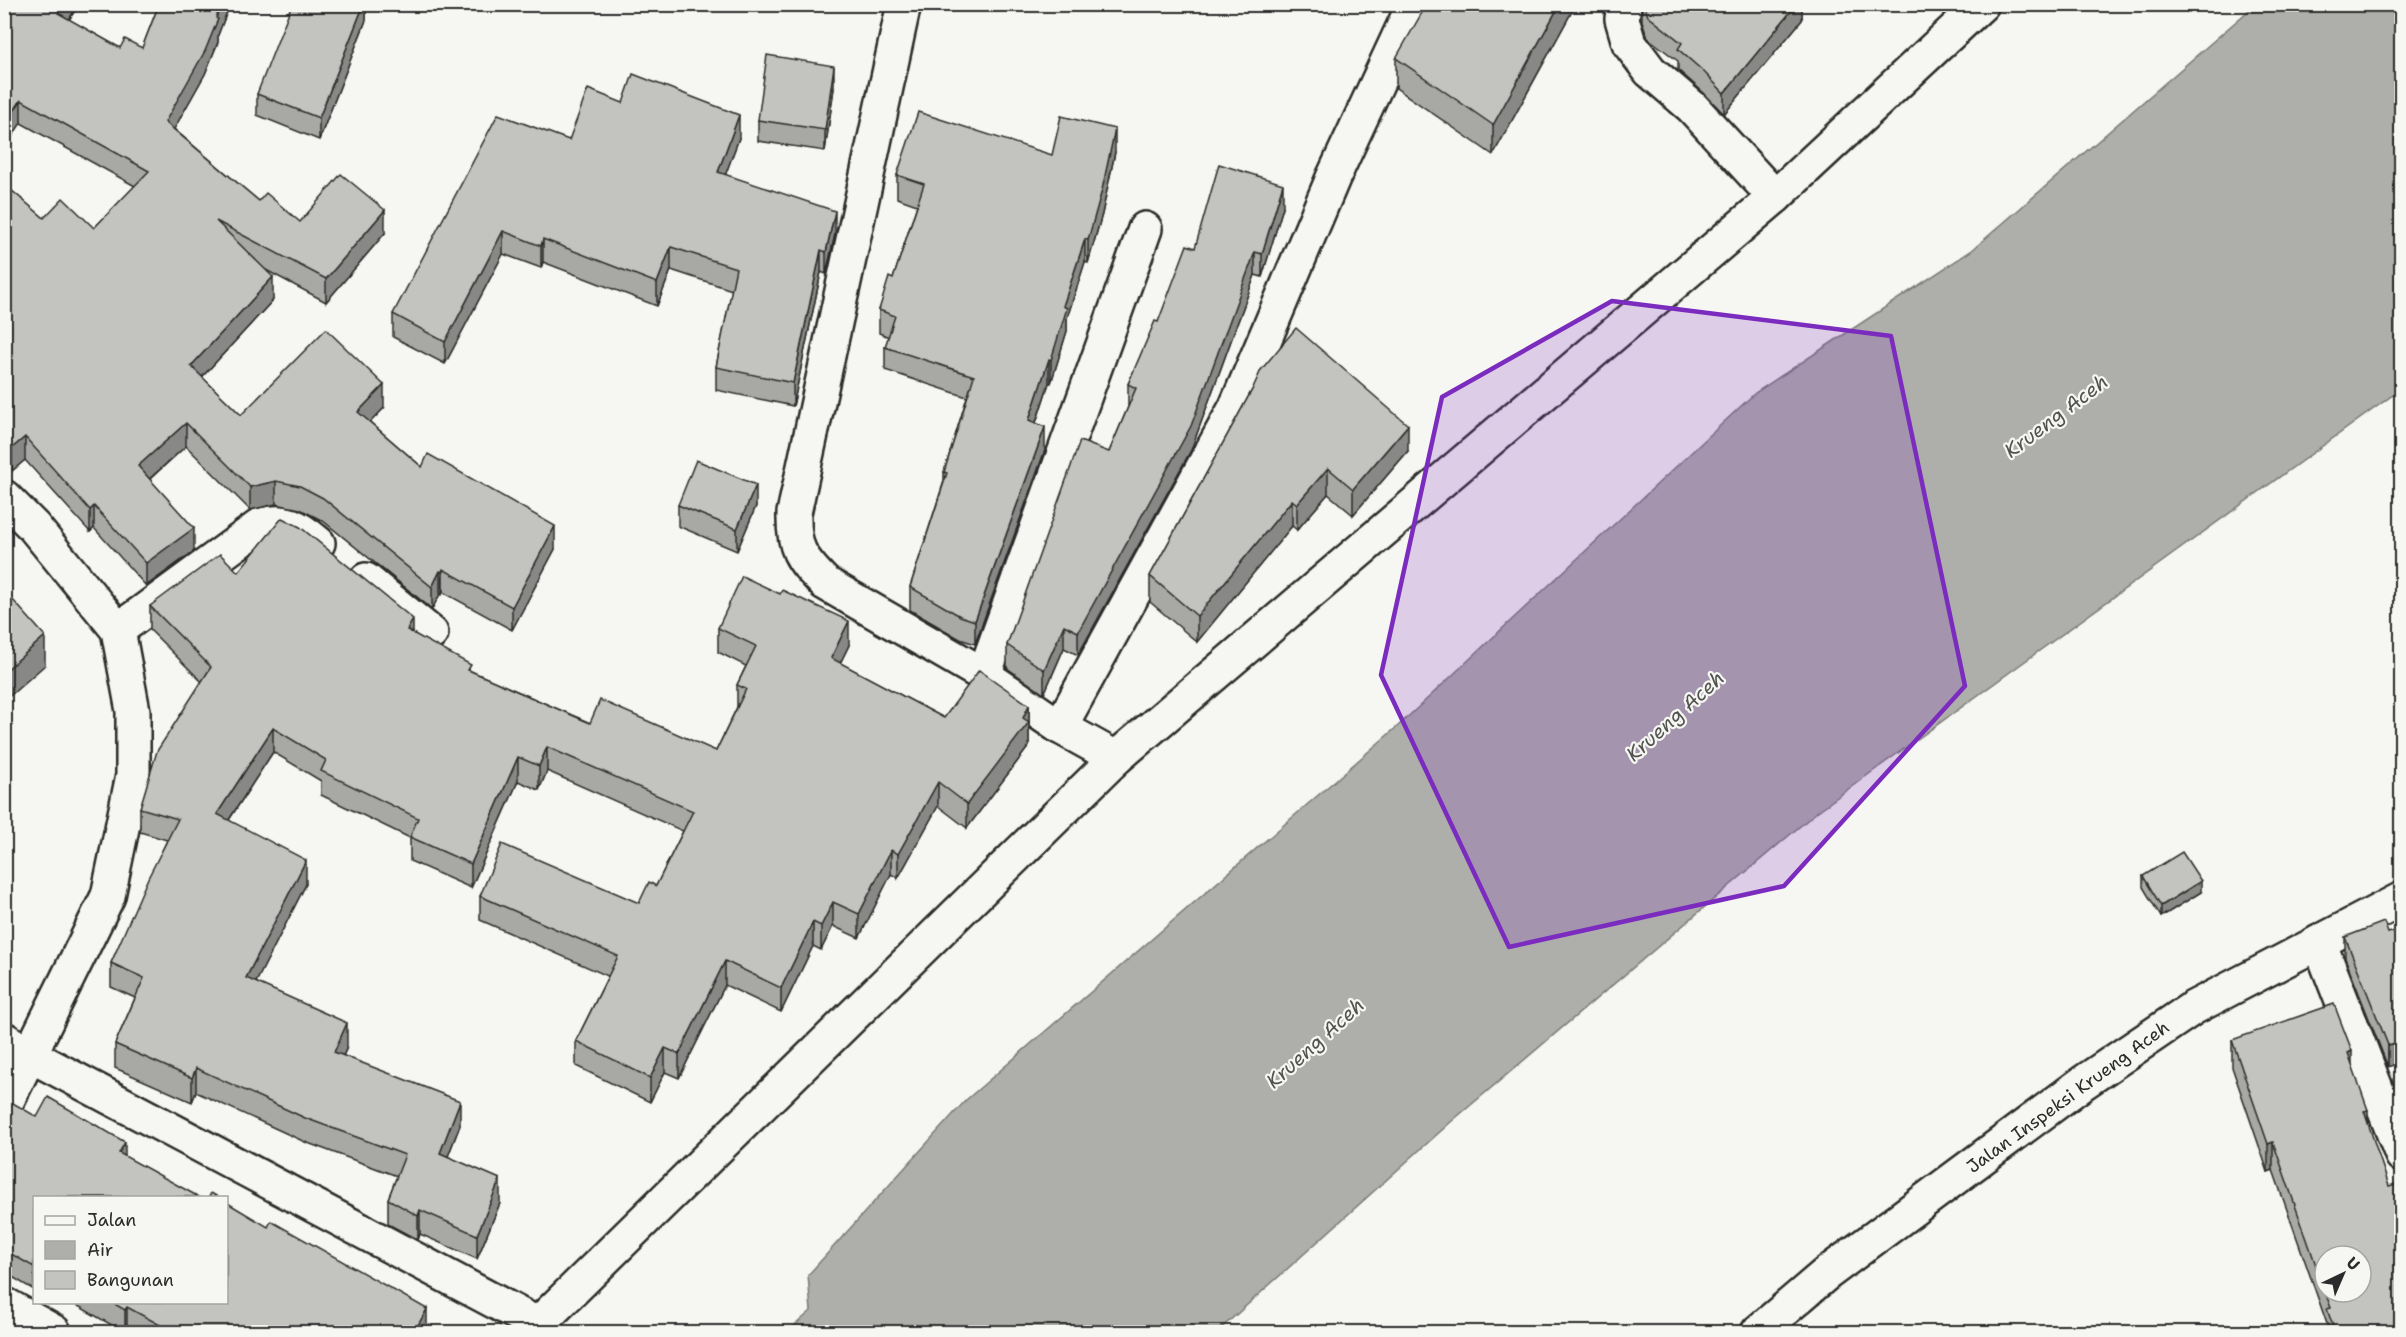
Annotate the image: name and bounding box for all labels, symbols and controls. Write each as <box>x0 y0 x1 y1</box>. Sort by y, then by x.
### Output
water label: Krueng Aceh <box>1999 368 2113 464</box>
water label: Krueng Aceh <box>1620 665 1730 767</box>
water label: Krueng Aceh <box>1260 992 1370 1094</box>
street label: Jalan Inspeksi Krueng Aceh <box>1962 1015 2174 1179</box>
legend <box>33 1196 228 1304</box>
text: Jalan <box>87 1208 136 1232</box>
text: Air <box>87 1238 113 1262</box>
north arrow <box>2313 1244 2373 1304</box>
text: U <box>2342 1252 2364 1275</box>
text: Bangunan <box>87 1268 174 1292</box>

